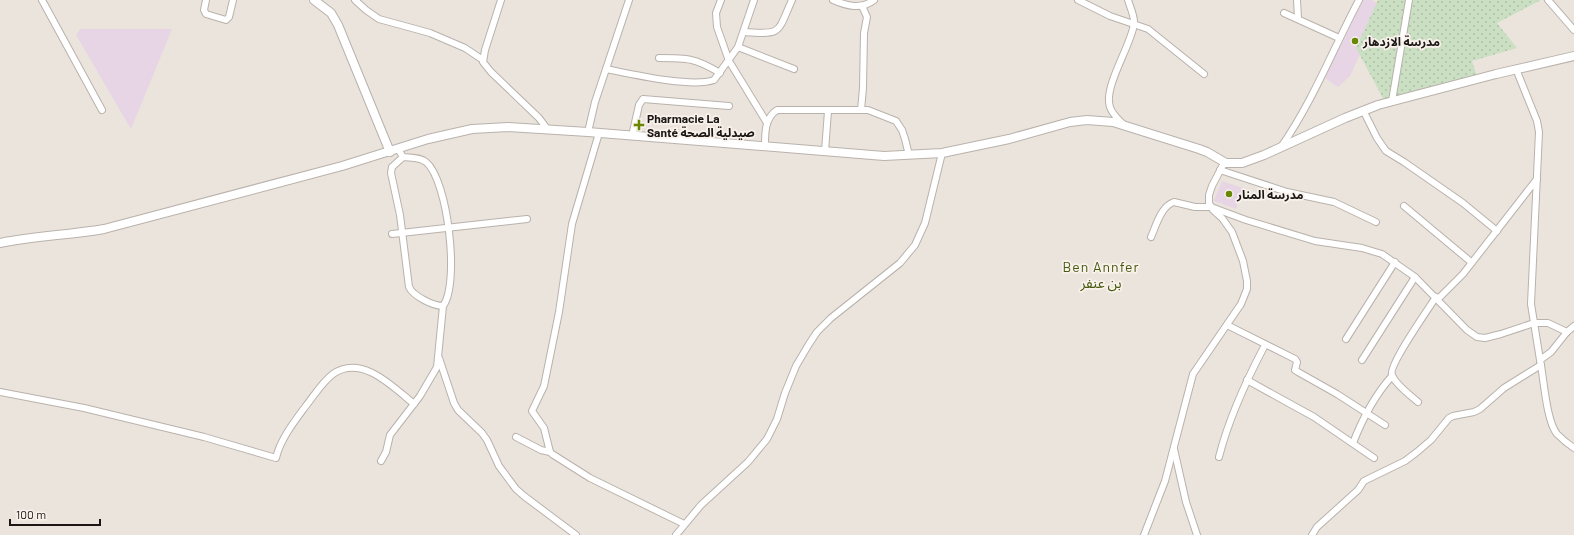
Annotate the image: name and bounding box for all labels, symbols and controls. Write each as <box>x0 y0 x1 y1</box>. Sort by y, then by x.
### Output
place label: مدرسة الازدهار <box>1362 34 1440 49</box>
marker: مدرسة الازدهار <box>1350 36 1360 46</box>
place label: Pharmacie La Santé صيدلية الصحة <box>647 111 755 140</box>
marker: Pharmacie La Santé صيدلية الصحة <box>634 120 644 130</box>
place label: مدرسة المنار <box>1236 187 1304 202</box>
marker: مدرسة المنار <box>1224 189 1234 199</box>
district label: Ben Annfer بن عنفر <box>1062 258 1140 292</box>
scale bar <box>10 501 100 527</box>
text: 100 m <box>16 507 46 521</box>

